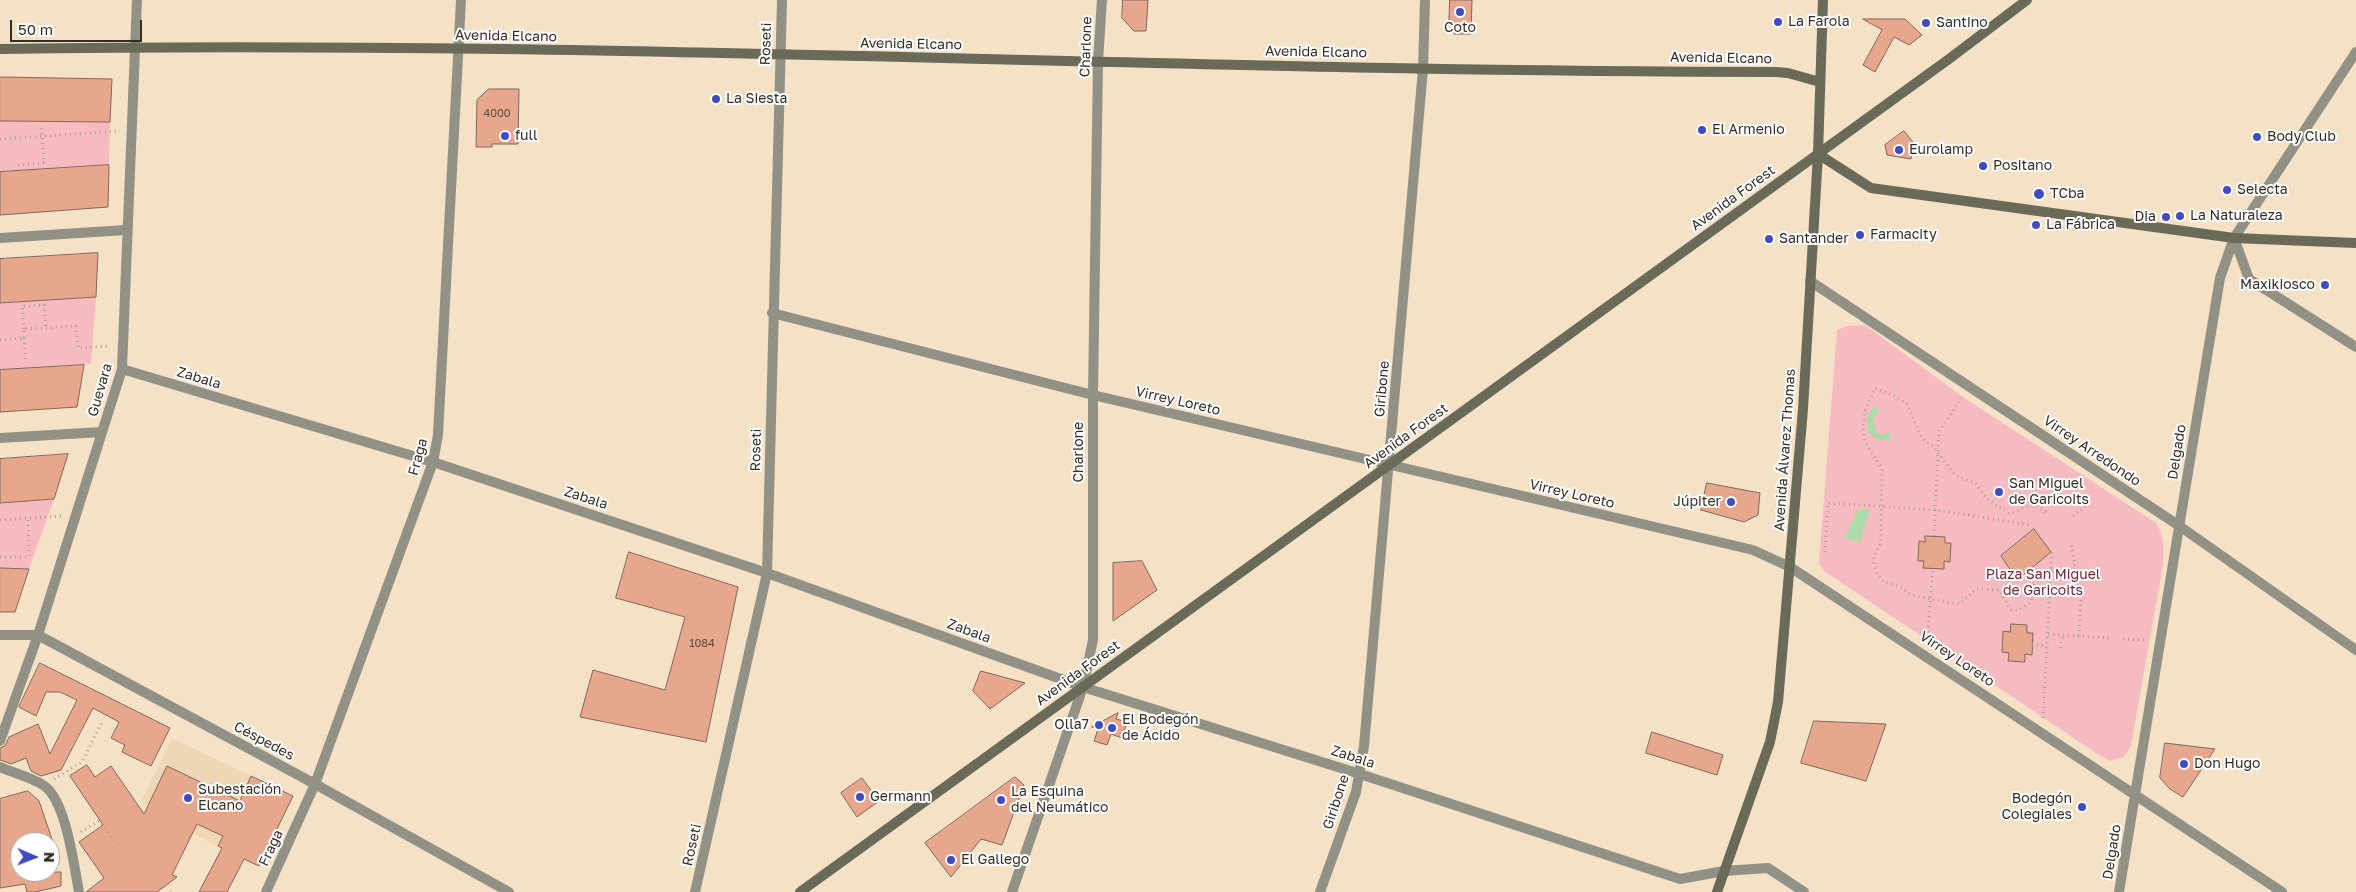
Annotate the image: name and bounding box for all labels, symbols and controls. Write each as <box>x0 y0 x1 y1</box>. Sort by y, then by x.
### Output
marker: Coto <box>1454 6 1466 18</box>
scale bar <box>12 10 145 42</box>
place label: La Farola <box>1788 14 1850 30</box>
place label: Santino <box>1936 15 1988 31</box>
street label: Charlone <box>1077 16 1095 78</box>
marker: La Farola <box>1772 16 1784 28</box>
marker: Santino <box>1920 17 1932 29</box>
text: 50 m <box>18 20 53 38</box>
place label: Coto <box>1444 20 1476 36</box>
street label: Roseti <box>757 22 775 66</box>
street label: Avenida Elcano <box>455 27 557 45</box>
street label: Avenida Elcano <box>860 35 962 53</box>
street label: Avenida Elcano <box>1265 43 1367 61</box>
street label: Avenida Elcano <box>1670 49 1772 67</box>
place label: La Siesta <box>726 91 787 107</box>
marker: La Siesta <box>710 93 722 105</box>
house number: 4000 <box>483 107 511 121</box>
place label: El Armenio <box>1712 122 1785 138</box>
marker: El Armenio <box>1696 124 1708 136</box>
place label: full <box>515 128 538 144</box>
place label: Body Club <box>2267 129 2336 145</box>
marker: full <box>499 130 511 142</box>
marker: Body Club <box>2251 131 2263 143</box>
place label: Eurolamp <box>1909 142 1973 158</box>
marker: Eurolamp <box>1893 144 1905 156</box>
place label: Positano <box>1993 158 2052 174</box>
marker: Positano <box>1977 160 1989 172</box>
street label: Avenida Forest <box>1688 162 1778 234</box>
place label: Selecta <box>2237 182 2288 198</box>
marker: Selecta <box>2221 184 2233 196</box>
place label: TCba <box>2050 186 2084 202</box>
marker: TCba <box>2032 187 2046 201</box>
place label: La Naturaleza <box>2190 208 2283 224</box>
place label: Dia <box>2135 209 2156 225</box>
marker: La Naturaleza <box>2174 210 2186 222</box>
marker: Dia <box>2160 211 2172 223</box>
place label: La Fábrica <box>2046 217 2115 233</box>
marker: La Fábrica <box>2030 219 2042 231</box>
place label: Farmacity <box>1870 227 1937 243</box>
marker: Farmacity <box>1854 229 1866 241</box>
place label: Santander <box>1779 231 1849 247</box>
marker: Santander <box>1763 233 1775 245</box>
place label: Maxikiosco <box>2240 277 2315 293</box>
marker: Maxikiosco <box>2319 279 2331 291</box>
street label: Giribone <box>1371 360 1393 418</box>
street label: Guevara <box>84 361 116 419</box>
street label: Zabala <box>175 363 223 393</box>
street label: Avenida Álvarez Thomas <box>1771 368 1799 532</box>
street label: Virrey Loreto <box>1134 383 1222 419</box>
street label: Avenida Forest <box>1361 400 1451 472</box>
street label: Virrey Arredondo <box>2040 412 2144 490</box>
street label: Charlone <box>1071 422 1087 482</box>
street label: Delgado <box>2164 423 2190 481</box>
street label: Roseti <box>747 429 765 471</box>
street label: Fraga <box>405 436 431 478</box>
street label: Virrey Loreto <box>1528 476 1616 512</box>
place label: San Miguel de Garicoits <box>2009 476 2089 508</box>
street label: Zabala <box>562 483 610 513</box>
marker: San Miguel de Garicoits <box>1993 486 2005 498</box>
place label: Júpiter <box>1673 494 1721 510</box>
marker: Júpiter <box>1725 496 1737 508</box>
park label: Plaza San Miguel de Garicoits <box>1986 567 2100 600</box>
street label: Zabala <box>945 615 993 647</box>
street label: Virrey Loreto <box>1916 628 1998 690</box>
house number: 1084 <box>689 637 715 651</box>
street label: Avenida Forest <box>1033 637 1123 709</box>
place label: El Bodegón de Ácido <box>1122 712 1199 744</box>
place label: Olla7 <box>1054 717 1089 733</box>
street label: Céspedes <box>231 718 297 764</box>
marker: Olla7 <box>1093 719 1105 731</box>
marker: El Bodegón de Ácido <box>1106 722 1118 734</box>
street label: Zabala <box>1329 742 1377 772</box>
place label: Don Hugo <box>2194 756 2260 772</box>
marker: Don Hugo <box>2178 758 2190 770</box>
street label: Giribone <box>1319 773 1353 831</box>
place label: Subestación Elcano <box>198 782 281 814</box>
place label: La Esquina del Neumático <box>1011 784 1108 816</box>
place label: Germann <box>870 789 931 805</box>
marker: Germann <box>854 791 866 803</box>
place label: Bodegón Colegiales <box>2001 791 2072 824</box>
marker: Subestación Elcano <box>182 792 194 804</box>
marker: La Esquina del Neumático <box>995 794 1007 806</box>
marker: Bodegón Colegiales <box>2076 801 2088 813</box>
street label: Roseti <box>679 822 705 868</box>
street label: Delgado <box>2099 823 2125 881</box>
street label: Fraga <box>255 827 287 869</box>
north arrow <box>10 832 60 882</box>
text: N <box>41 852 58 863</box>
place label: El Gallego <box>961 852 1029 868</box>
marker: El Gallego <box>945 854 957 866</box>

